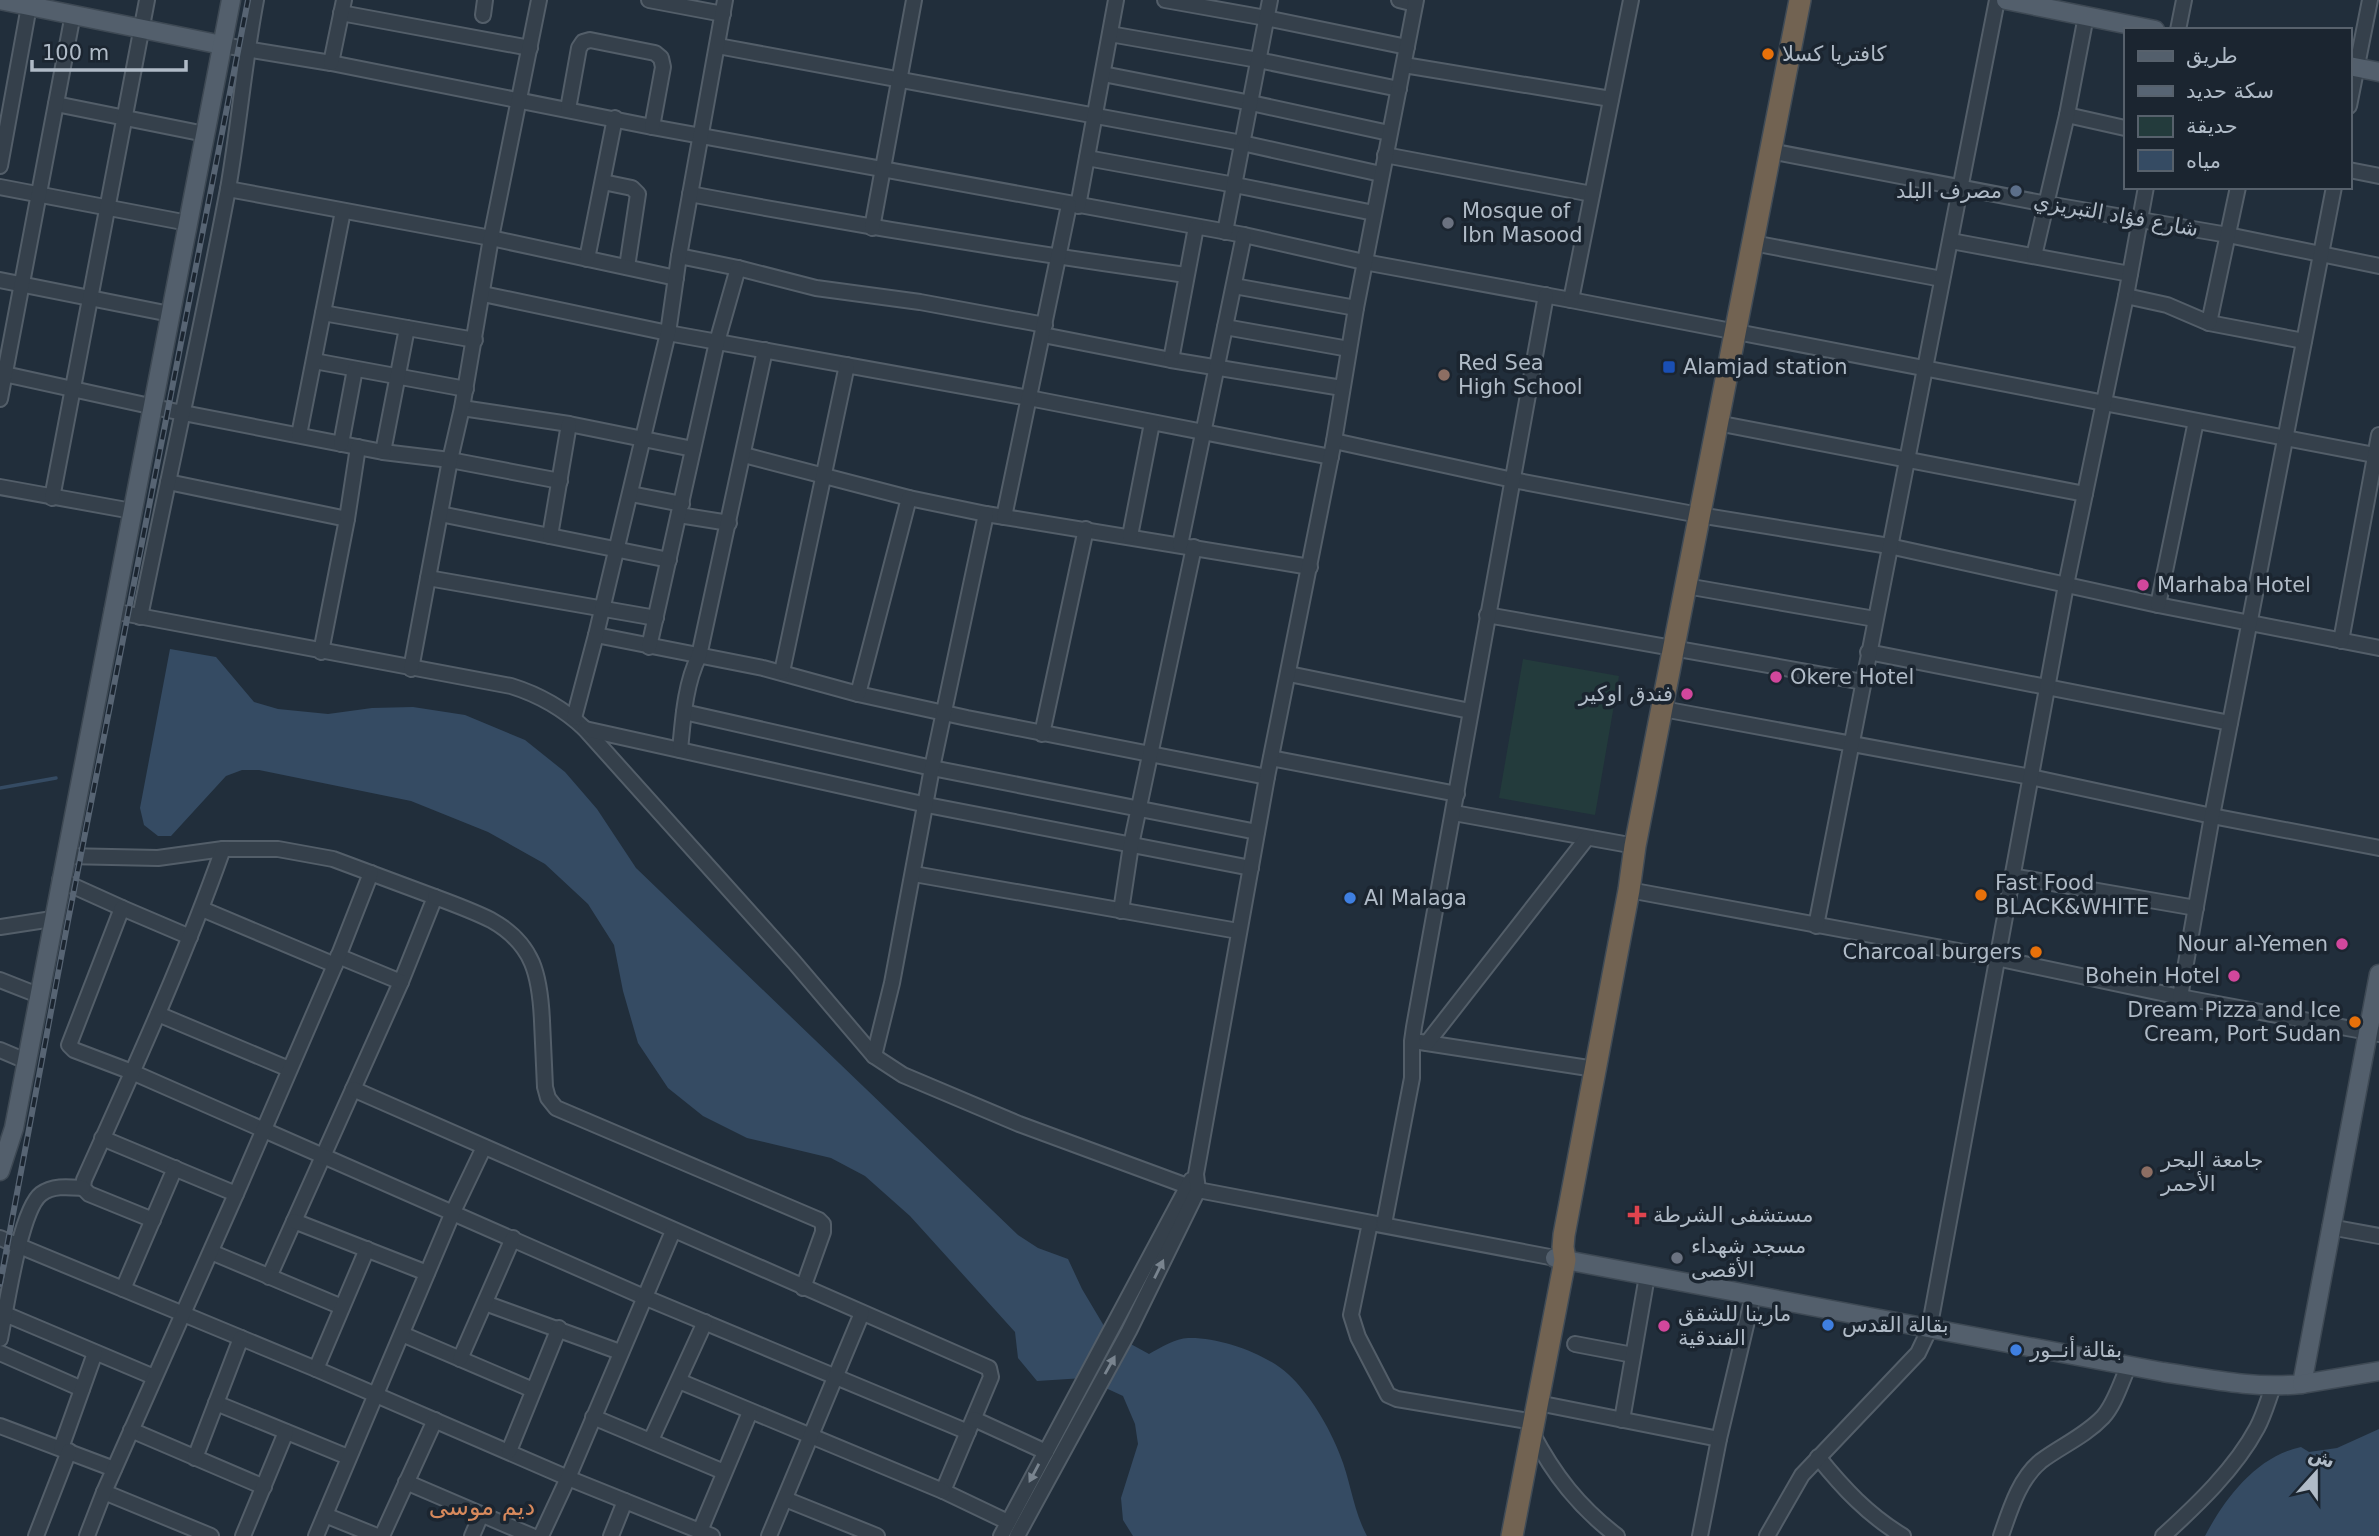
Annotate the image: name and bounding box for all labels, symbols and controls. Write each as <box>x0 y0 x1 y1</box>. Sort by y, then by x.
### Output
scale bar <box>32 28 186 72</box>
legend <box>2124 28 2351 189</box>
text: 100 m <box>42 41 109 65</box>
place label: كافتريا كسلا <box>1782 42 1887 66</box>
text: طريق <box>2186 44 2238 68</box>
marker: كافتريا كسلا <box>1760 46 1776 62</box>
text: سكة حديد <box>2186 79 2274 103</box>
text: حديقة <box>2186 114 2238 138</box>
text: مياه <box>2186 149 2221 173</box>
place label: مصرف البلد <box>1896 179 2002 203</box>
marker: مصرف البلد <box>2008 183 2024 199</box>
street label: شارع فؤاد التبريزي <box>2032 189 2200 241</box>
place label: Mosque of Ibn Masood <box>1462 199 1582 247</box>
marker: Mosque of Ibn Masood <box>1440 215 1456 231</box>
place label: Red Sea High School <box>1458 351 1583 399</box>
place label: Alamjad station <box>1683 355 1848 379</box>
marker: Alamjad station <box>1661 359 1677 375</box>
marker: Red Sea High School <box>1436 367 1452 383</box>
place label: Marhaba Hotel <box>2157 573 2311 597</box>
marker: Marhaba Hotel <box>2135 577 2151 593</box>
place label: Okere Hotel <box>1790 665 1914 689</box>
marker: Okere Hotel <box>1768 669 1784 685</box>
place label: فندق اوكير <box>1578 682 1673 706</box>
marker: فندق اوكير <box>1679 686 1695 702</box>
place label: Fast Food BLACK&WHITE <box>1995 871 2149 919</box>
place label: Al Malaga <box>1364 886 1467 910</box>
marker: Fast Food BLACK&WHITE <box>1973 887 1989 903</box>
marker: Al Malaga <box>1342 890 1358 906</box>
place label: Nour al-Yemen <box>2177 932 2328 956</box>
marker: Nour al-Yemen <box>2334 936 2350 952</box>
place label: Charcoal burgers <box>1842 940 2022 964</box>
marker: Charcoal burgers <box>2028 944 2044 960</box>
place label: Bohein Hotel <box>2085 964 2220 988</box>
marker: Bohein Hotel <box>2226 968 2242 984</box>
place label: Dream Pizza and Ice Cream, Port Sudan <box>2127 998 2341 1046</box>
marker: Dream Pizza and Ice Cream, Port Sudan <box>2347 1014 2363 1030</box>
place label: جامعة البحر الأحمر <box>2160 1148 2263 1196</box>
marker: جامعة البحر الأحمر <box>2139 1164 2155 1180</box>
place label: مستشفى الشرطة <box>1653 1203 1813 1227</box>
marker: مستشفى الشرطة <box>1627 1205 1647 1225</box>
place label: مسجد شهداء الأقصى <box>1691 1234 1806 1282</box>
marker: مسجد شهداء الأقصى <box>1669 1250 1685 1266</box>
one-way arrow <box>1153 1259 1165 1279</box>
place label: مارينا للشقق الفندقية <box>1678 1302 1791 1350</box>
place label: بقالة القدس <box>1842 1313 1949 1337</box>
marker: بقالة القدس <box>1820 1317 1836 1333</box>
marker: مارينا للشقق الفندقية <box>1656 1318 1672 1334</box>
place label: بقالة أنــور <box>2029 1336 2122 1362</box>
marker: بقالة أنــور <box>2008 1342 2024 1358</box>
one-way arrow <box>1104 1355 1116 1374</box>
north arrow <box>2281 1438 2351 1508</box>
text: ش <box>2306 1442 2338 1473</box>
one-way arrow <box>1029 1464 1041 1484</box>
district label: ديم موسى <box>429 1493 535 1521</box>

